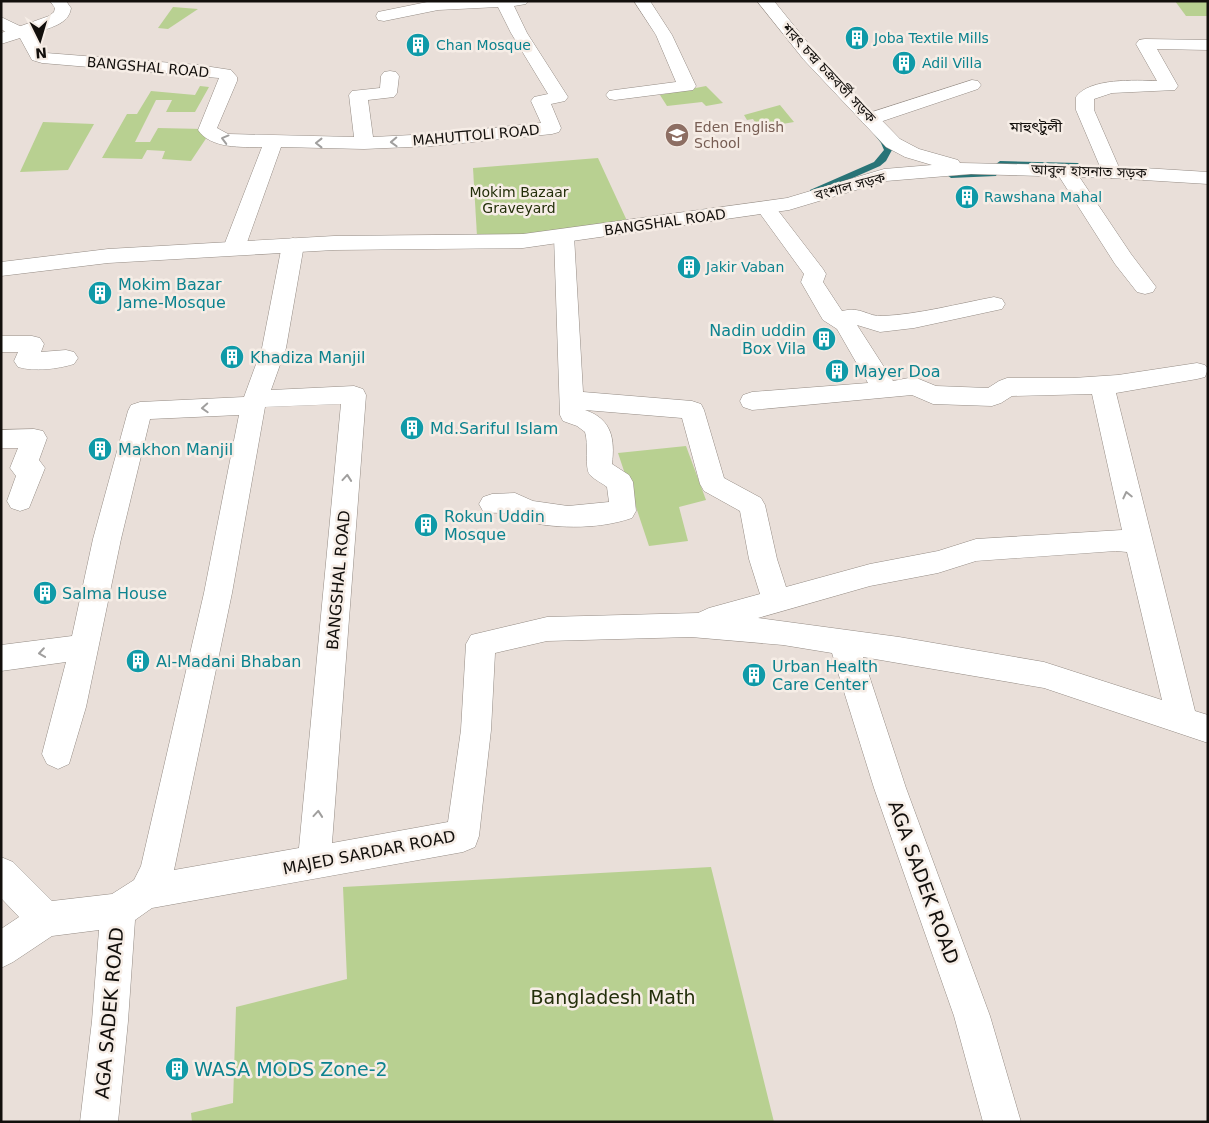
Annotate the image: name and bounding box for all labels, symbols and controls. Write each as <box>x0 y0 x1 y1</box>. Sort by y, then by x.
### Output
north arrow <box>15 15 65 65</box>
street label: শরৎ চন্দ্র চক্রবর্তী সড়ক <box>778 18 881 126</box>
building icon: Joba Textile Mills <box>844 25 870 51</box>
place label: Joba Textile Mills <box>873 30 989 46</box>
building icon: Chan Mosque <box>405 32 431 58</box>
place label: Chan Mosque <box>436 37 531 53</box>
text: N <box>35 44 48 61</box>
building icon: Adil Villa <box>891 50 917 76</box>
street label: BANGSHAL ROAD <box>86 54 210 80</box>
place label: Adil Villa <box>922 55 982 71</box>
district label: মাহুৎটুলী <box>1009 118 1063 136</box>
place label: Eden English School <box>694 119 784 151</box>
street label: MAHUTTOLI ROAD <box>412 121 540 149</box>
school or university icon: Eden English School <box>664 122 690 148</box>
one-way arrow <box>221 134 230 144</box>
one-way arrow <box>390 136 398 147</box>
one-way arrow <box>314 138 322 148</box>
street label: আবুল হাসনাত সড়ক <box>1030 161 1148 182</box>
street label: বংশাল সড়ক <box>812 169 888 203</box>
park label: Mokim Bazaar Graveyard <box>469 184 569 216</box>
building icon: Rawshana Mahal <box>954 184 980 210</box>
place label: Rawshana Mahal <box>984 189 1102 205</box>
street label: BANGSHAL ROAD <box>603 206 727 238</box>
building icon: Jakir Vaban <box>676 254 702 280</box>
place label: Jakir Vaban <box>705 259 784 275</box>
place label: Mokim Bazar Jame-Mosque <box>117 275 226 312</box>
building icon: Mokim Bazar Jame-Mosque <box>87 280 113 306</box>
place label: Nadin uddin Box Vila <box>709 321 806 358</box>
building icon: Nadin uddin Box Vila <box>811 326 837 352</box>
building icon: Khadiza Manjil <box>219 344 245 370</box>
place label: Khadiza Manjil <box>250 348 365 367</box>
building icon: Mayer Doa <box>824 358 850 384</box>
place label: Mayer Doa <box>854 362 941 381</box>
one-way arrow <box>200 402 208 413</box>
building icon: Md.Sariful Islam <box>399 415 425 441</box>
place label: Md.Sariful Islam <box>430 419 558 438</box>
building icon: Makhon Manjil <box>87 436 113 462</box>
place label: Makhon Manjil <box>118 440 233 459</box>
one-way arrow <box>341 474 352 482</box>
one-way arrow <box>1122 490 1133 499</box>
place label: Rokun Uddin Mosque <box>444 507 545 544</box>
street label: BANGSHAL ROAD <box>323 509 354 651</box>
building icon: Rokun Uddin Mosque <box>413 512 439 538</box>
building icon: Salma House <box>32 580 58 606</box>
place label: Salma House <box>62 584 167 603</box>
one-way arrow <box>38 647 46 658</box>
building icon: Al-Madani Bhaban <box>125 648 151 674</box>
place label: Al-Madani Bhaban <box>156 652 301 671</box>
place label: Urban Health Care Center <box>772 657 878 694</box>
building icon: Urban Health Care Center <box>741 662 767 688</box>
street label: AGA SADEK ROAD <box>884 797 964 967</box>
one-way arrow <box>313 810 324 818</box>
street label: MAJED SARDAR ROAD <box>281 826 457 879</box>
street label: AGA SADEK ROAD <box>91 926 127 1100</box>
park label: Bangladesh Math <box>531 986 695 1008</box>
building icon: WASA MODS Zone-2 <box>164 1056 190 1082</box>
place label: WASA MODS Zone-2 <box>194 1058 388 1080</box>

